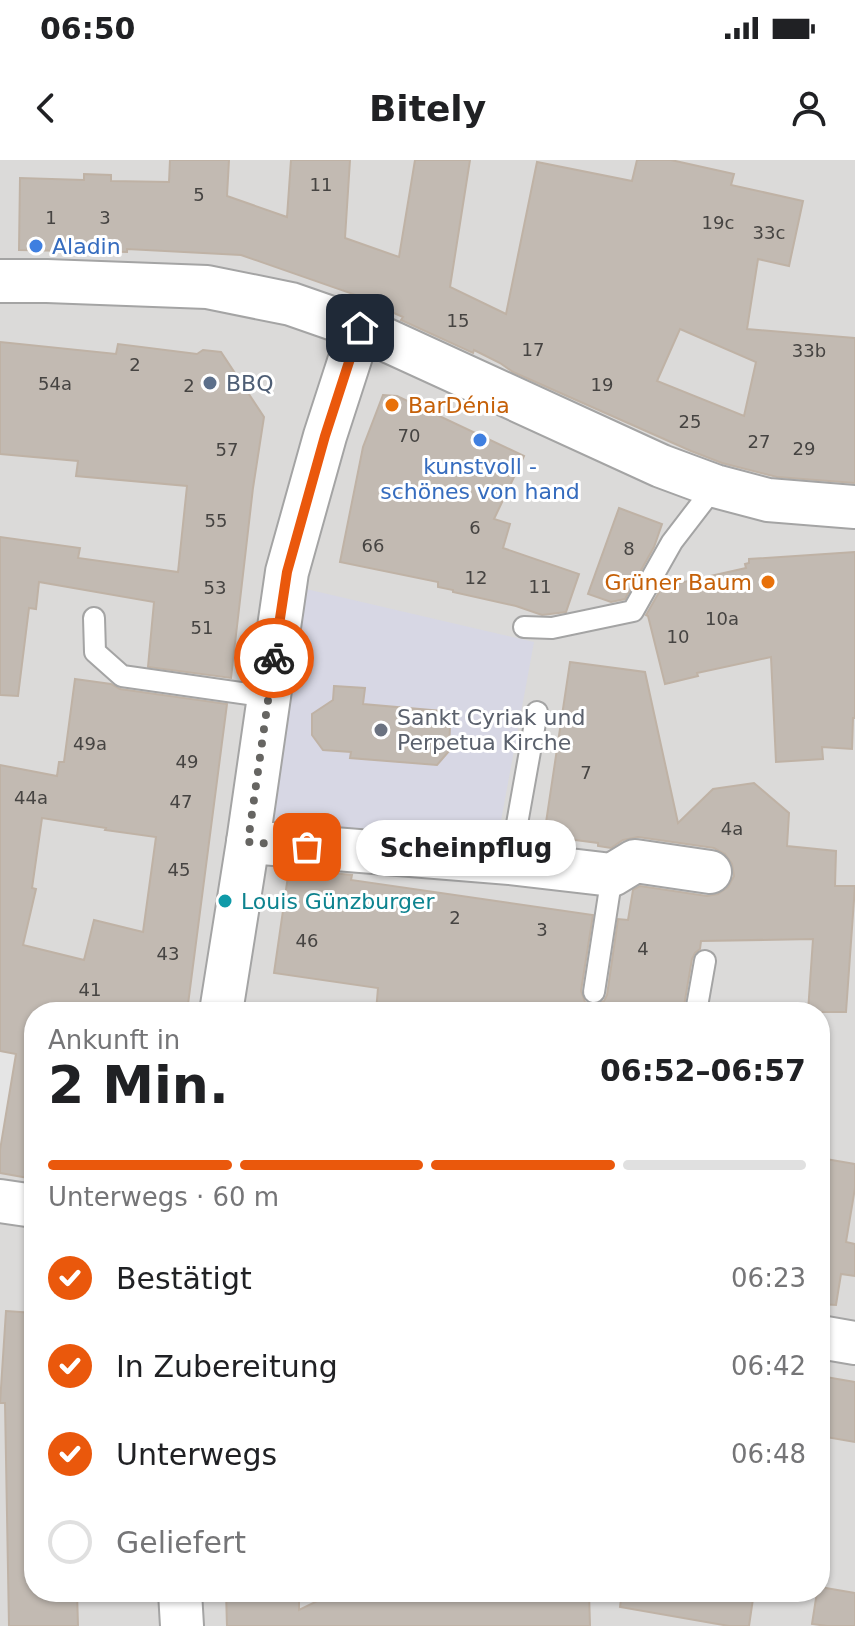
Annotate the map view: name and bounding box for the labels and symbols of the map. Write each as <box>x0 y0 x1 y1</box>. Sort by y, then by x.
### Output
house number: 11 <box>310 174 332 195</box>
house number: 5 <box>193 184 205 205</box>
house number: 1 <box>45 207 57 228</box>
house number: 3 <box>99 207 111 228</box>
house number: 19c <box>702 212 734 233</box>
house number: 33c <box>753 222 785 243</box>
place label: Aladin <box>52 234 121 259</box>
marker: Aladin <box>27 237 45 255</box>
pin <box>326 294 394 362</box>
house number: 15 <box>447 310 469 331</box>
house number: 17 <box>522 339 544 360</box>
house number: 33b <box>792 340 826 361</box>
house number: 2 <box>129 354 141 375</box>
place label: BBQ <box>226 371 274 396</box>
house number: 54a <box>38 373 72 394</box>
marker: BBQ <box>201 374 219 392</box>
house number: 19 <box>591 374 613 395</box>
house number: 2 <box>183 375 195 396</box>
place label: BarDénia <box>408 393 510 418</box>
marker: BarDénia <box>383 396 401 414</box>
house number: 25 <box>679 411 701 432</box>
house number: 70 <box>398 425 420 446</box>
marker: kunstvoll - schönes von hand <box>471 431 489 449</box>
house number: 27 <box>748 431 770 452</box>
house number: 29 <box>793 438 815 459</box>
house number: 57 <box>216 439 238 460</box>
place label: kunstvoll - schönes von hand <box>380 454 580 504</box>
house number: 55 <box>205 510 227 531</box>
house number: 6 <box>469 517 481 538</box>
house number: 66 <box>362 535 384 556</box>
house number: 8 <box>623 538 635 559</box>
house number: 12 <box>465 567 487 588</box>
place label: Grüner Baum <box>604 570 752 595</box>
marker: Grüner Baum <box>759 573 777 591</box>
house number: 11 <box>529 576 551 597</box>
house number: 53 <box>204 577 226 598</box>
house number: 10a <box>705 608 739 629</box>
house number: 51 <box>191 617 213 638</box>
courier <box>234 618 314 698</box>
house number: 10 <box>667 626 689 647</box>
place label: Sankt Cyriak und Perpetua Kirche <box>397 705 585 755</box>
marker: Sankt Cyriak und Perpetua Kirche <box>372 721 390 739</box>
house number: 49a <box>73 733 107 754</box>
house number: 49 <box>176 751 198 772</box>
house number: 7 <box>580 762 592 783</box>
house number: 44a <box>14 787 48 808</box>
house number: 47 <box>170 791 192 812</box>
pin <box>273 813 341 881</box>
house number: 4a <box>721 818 743 839</box>
callout: Scheinpflug <box>355 819 575 875</box>
house number: 45 <box>168 859 190 880</box>
place label: Louis Günzburger <box>241 889 435 914</box>
marker: Louis Günzburger <box>216 892 234 910</box>
house number: 2 <box>449 907 461 928</box>
house number: 3 <box>536 919 548 940</box>
house number: 46 <box>296 930 318 951</box>
house number: 4 <box>637 938 649 959</box>
house number: 43 <box>157 943 179 964</box>
house number: 41 <box>79 979 101 1000</box>

